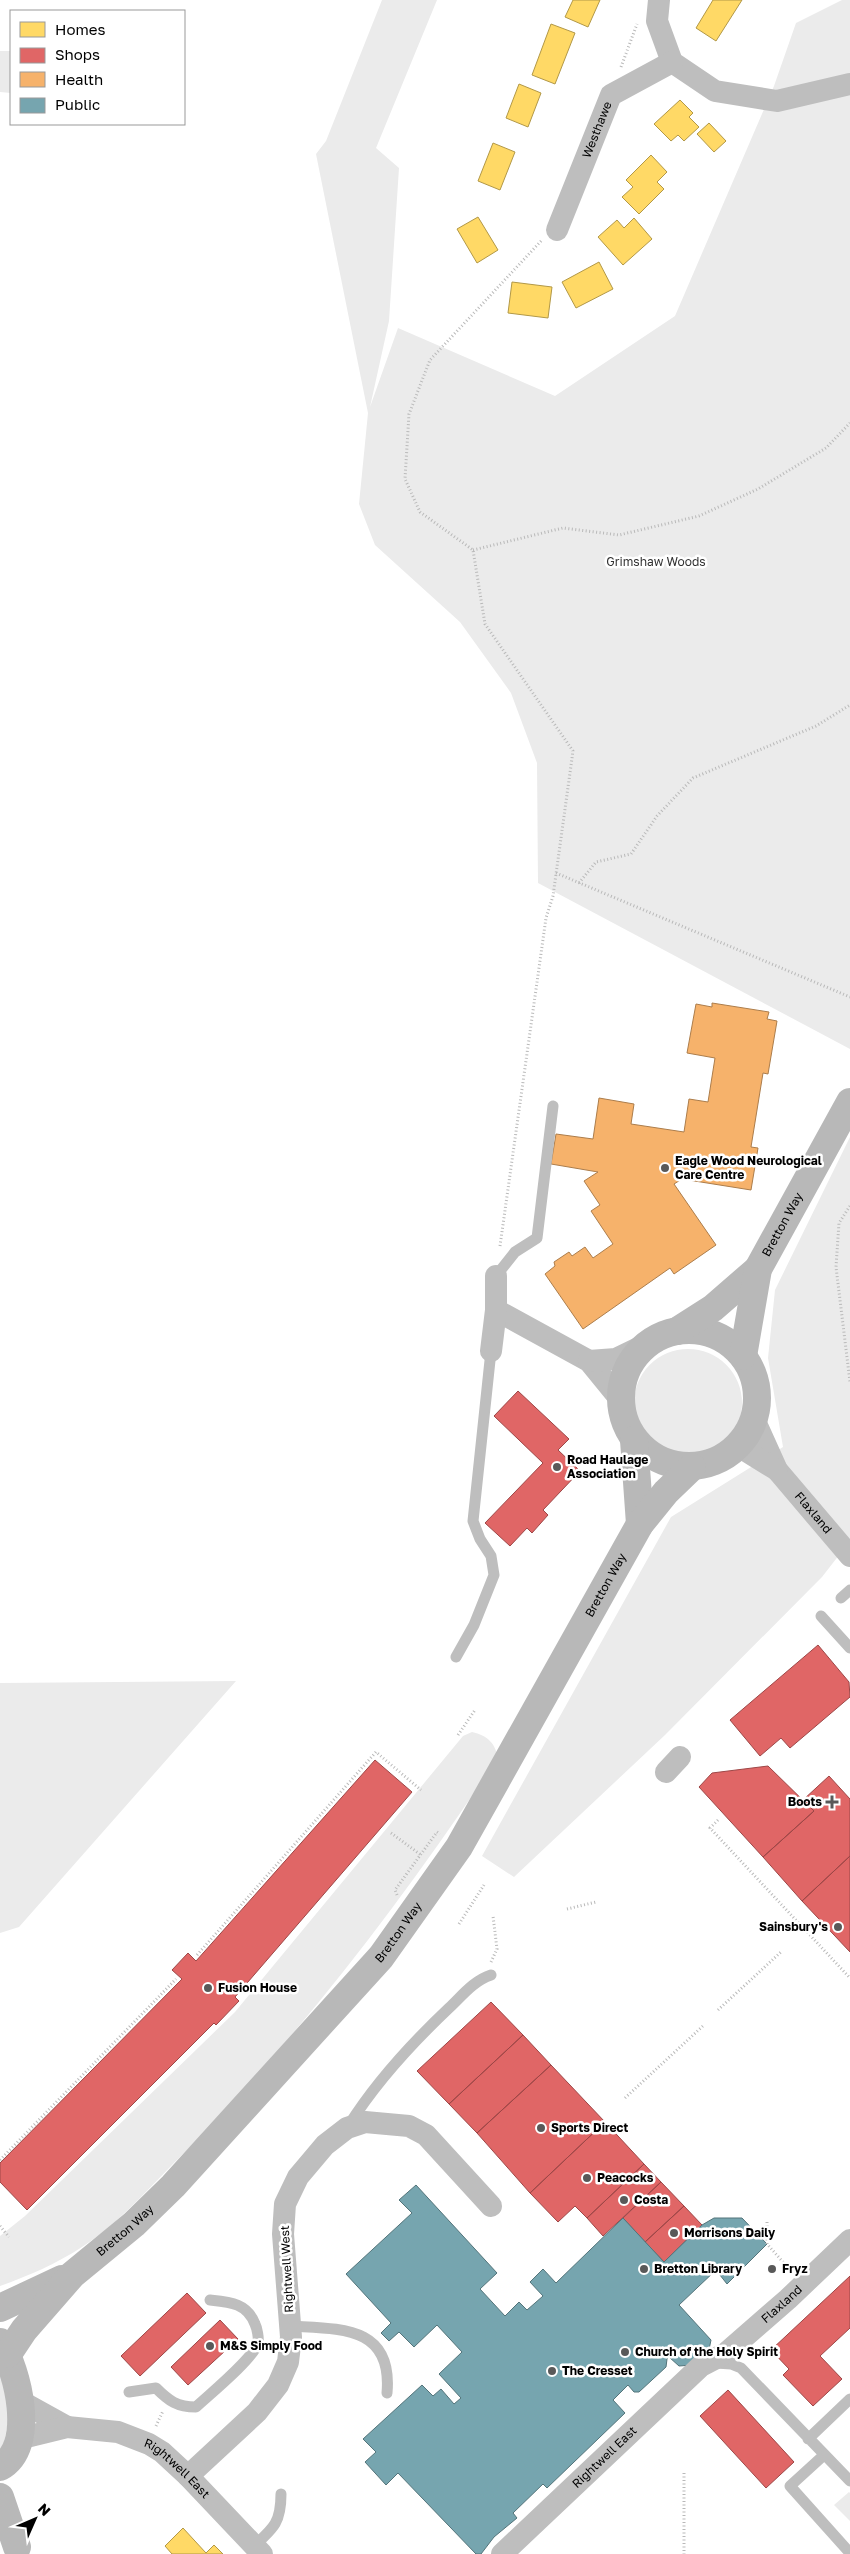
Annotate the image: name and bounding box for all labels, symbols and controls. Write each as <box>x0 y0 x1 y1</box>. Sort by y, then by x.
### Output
legend <box>10 10 185 125</box>
text: Homes <box>55 20 105 38</box>
text: Shops <box>55 45 100 63</box>
text: Health <box>55 70 103 88</box>
text: Public <box>55 95 100 113</box>
street label: Westhawe <box>579 99 615 160</box>
park label: Grimshaw Woods <box>606 554 706 569</box>
place label: Eagle Wood Neurological Care Centre <box>675 1153 822 1182</box>
marker: Eagle Wood Neurological Care Centre <box>659 1162 671 1174</box>
street label: Bretton Way <box>758 1189 806 1259</box>
place label: Road Haulage Association <box>567 1452 648 1481</box>
marker: Road Haulage Association <box>551 1461 563 1473</box>
street label: Flaxland <box>792 1489 835 1536</box>
street label: Bretton Way <box>581 1550 629 1620</box>
place label: Boots <box>788 1794 822 1809</box>
marker: Boots <box>826 1796 838 1808</box>
street label: Bretton Way <box>371 1899 425 1966</box>
place label: Sainsbury's <box>759 1919 828 1934</box>
marker: Sainsbury's <box>832 1921 844 1933</box>
place label: Fusion House <box>218 1980 297 1995</box>
marker: Fusion House <box>202 1982 214 1994</box>
place label: Sports Direct <box>551 2120 628 2135</box>
marker: Sports Direct <box>535 2122 547 2134</box>
place label: Peacocks <box>597 2170 654 2185</box>
marker: Peacocks <box>581 2172 593 2184</box>
place label: Costa <box>634 2192 668 2207</box>
marker: Costa <box>618 2194 630 2206</box>
street label: Bretton Way <box>93 2201 157 2259</box>
street label: Rightwell West <box>277 2225 296 2313</box>
place label: Morrisons Daily <box>684 2225 776 2240</box>
marker: Morrisons Daily <box>668 2227 680 2239</box>
place label: Bretton Library <box>654 2261 743 2276</box>
place label: Fryz <box>782 2261 808 2276</box>
marker: Bretton Library <box>638 2263 650 2275</box>
marker: Fryz <box>766 2263 778 2275</box>
street label: Flaxland <box>758 2282 805 2326</box>
place label: M&S Simply Food <box>220 2338 322 2353</box>
marker: M&S Simply Food <box>204 2340 216 2352</box>
place label: Church of the Holy Spirit <box>635 2344 778 2359</box>
marker: Church of the Holy Spirit <box>619 2346 631 2358</box>
place label: The Cresset <box>562 2363 633 2378</box>
marker: The Cresset <box>546 2365 558 2377</box>
street label: Rightwell East <box>569 2423 640 2491</box>
street label: Rightwell East <box>142 2435 213 2501</box>
north arrow <box>10 2494 60 2544</box>
text: N <box>35 2500 54 2519</box>

